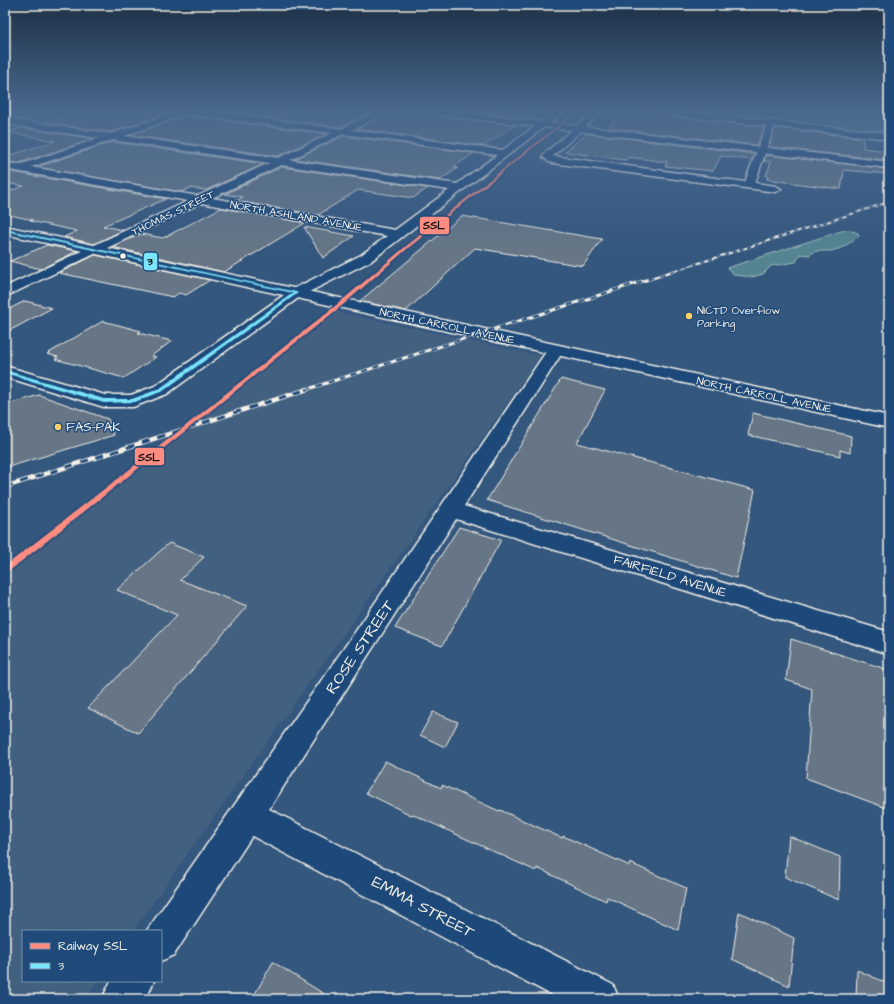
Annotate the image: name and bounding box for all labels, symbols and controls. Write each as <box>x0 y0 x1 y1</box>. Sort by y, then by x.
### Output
street label: THOMAS STREET <box>129 186 217 239</box>
street label: NORTH ASHLAND AVENUE <box>229 197 364 235</box>
line badge: SSL <box>419 216 450 235</box>
text: SSL <box>422 218 445 233</box>
unlabelled marker <box>118 251 128 261</box>
line badge: 3 <box>143 252 158 271</box>
text: 3 <box>146 254 153 269</box>
place label: NICTD Overflow Parking <box>697 303 780 332</box>
street label: NORTH CARROLL AVENUE <box>378 304 516 348</box>
marker: NICTD Overflow Parking <box>684 311 694 321</box>
street label: NORTH CARROLL AVENUE <box>695 373 833 417</box>
place label: FAS-PAK <box>66 418 120 436</box>
marker: FAS-PAK <box>53 422 63 432</box>
line badge: SSL <box>134 447 165 466</box>
text: SSL <box>137 450 160 465</box>
street label: FAIRFIELD AVENUE <box>611 550 729 602</box>
street label: ROSE STREET <box>320 596 400 698</box>
street label: EMMA STREET <box>368 871 478 943</box>
legend <box>22 930 162 982</box>
text: Railway SSL <box>58 938 128 956</box>
text: 3 <box>58 958 64 975</box>

